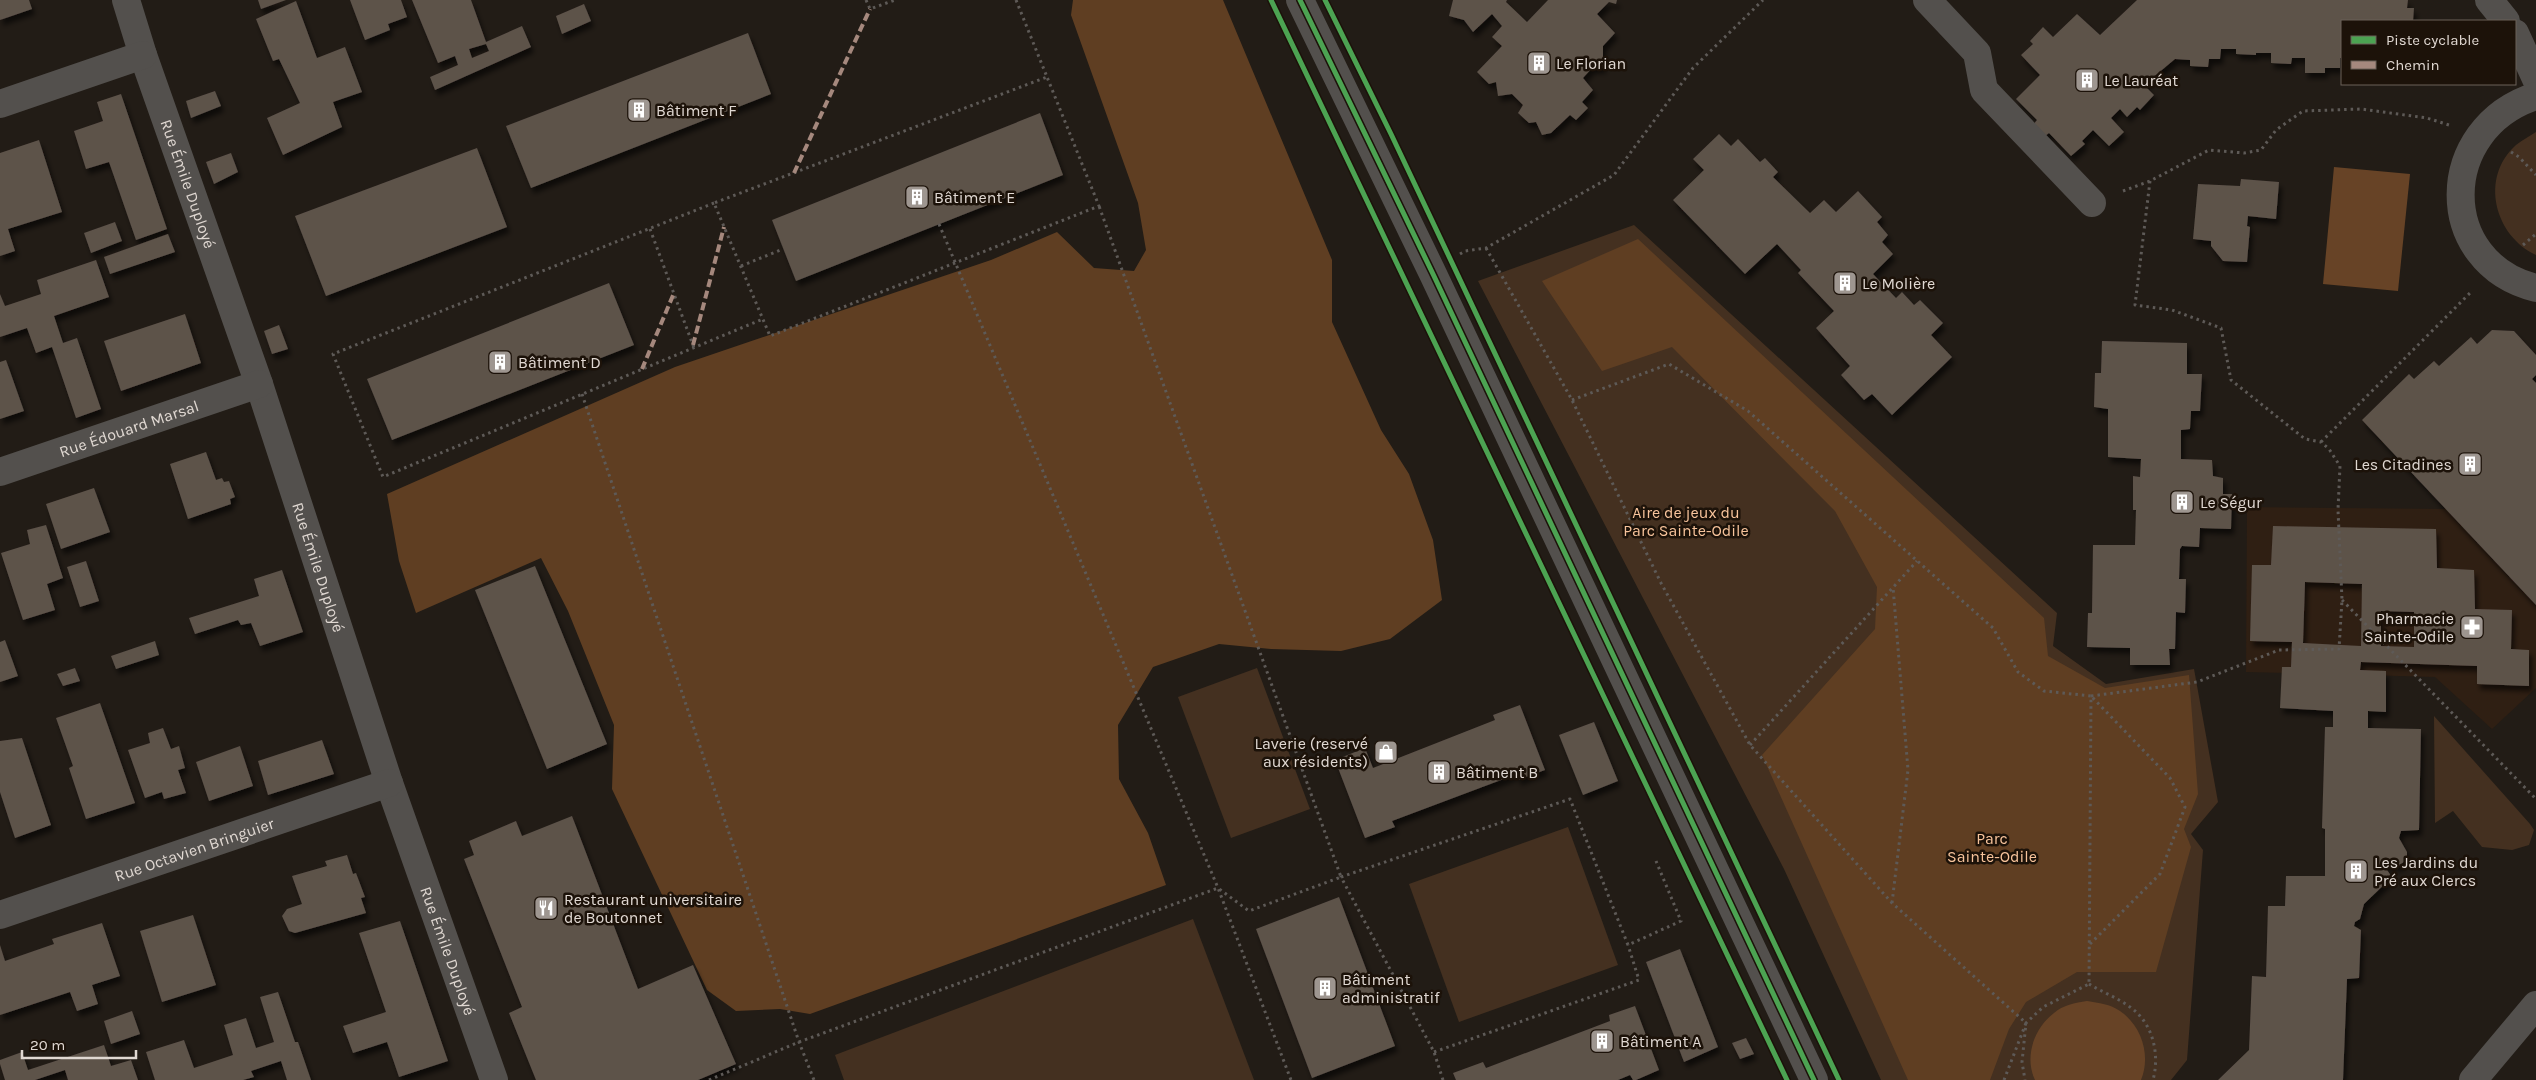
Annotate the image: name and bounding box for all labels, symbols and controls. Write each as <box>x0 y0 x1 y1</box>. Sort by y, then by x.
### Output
legend <box>2341 20 2516 85</box>
text: Piste cyclable <box>2386 31 2479 49</box>
building icon: Le Florian <box>1526 50 1552 76</box>
place label: Le Florian <box>1556 54 1626 73</box>
text: Chemin <box>2386 56 2440 74</box>
building icon: Le Lauréat <box>2074 67 2100 93</box>
place label: Le Lauréat <box>2104 71 2178 90</box>
building icon: Bâtiment F <box>626 97 652 123</box>
place label: Bâtiment F <box>656 101 737 120</box>
street label: Rue Émile Duployé <box>157 117 220 251</box>
building icon: Bâtiment E <box>904 184 930 210</box>
place label: Bâtiment E <box>934 188 1015 207</box>
building icon: Le Molière <box>1832 270 1858 296</box>
place label: Le Molière <box>1862 274 1935 293</box>
building icon: Bâtiment D <box>487 349 513 375</box>
place label: Bâtiment D <box>518 353 601 372</box>
street label: Rue Édouard Marsal <box>56 396 201 461</box>
building icon: Les Citadines <box>2457 451 2483 477</box>
place label: Les Citadines <box>2354 455 2452 474</box>
building icon: Le Ségur <box>2169 489 2195 515</box>
place label: Le Ségur <box>2200 493 2262 512</box>
street label: Rue Émile Duployé <box>289 500 349 634</box>
park label: Aire de jeux du Parc Sainte-Odile <box>1623 503 1749 540</box>
place label: Pharmacie Sainte-Odile <box>2364 609 2454 646</box>
pharmacy icon: Pharmacie Sainte-Odile <box>2459 614 2485 640</box>
place label: Laverie (reservé aux résidents) <box>1255 734 1368 771</box>
shop icon: Laverie (reservé aux résidents) <box>1373 739 1399 765</box>
building icon: Bâtiment B <box>1426 759 1452 785</box>
place label: Bâtiment B <box>1456 763 1538 782</box>
street label: Rue Octavien Bringuier <box>112 813 277 885</box>
park label: Parc Sainte-Odile <box>1947 829 2037 866</box>
place label: Les Jardins du Pré aux Clercs <box>2374 853 2478 890</box>
building icon: Les Jardins du Pré aux Clercs <box>2343 858 2369 884</box>
street label: Rue Émile Duployé <box>417 884 480 1018</box>
place label: Restaurant universitaire de Boutonnet <box>564 890 742 927</box>
restaurant icon: Restaurant universitaire de Boutonnet <box>533 895 559 921</box>
place label: Bâtiment administratif <box>1342 970 1440 1007</box>
building icon: Bâtiment administratif <box>1312 975 1338 1001</box>
scale bar <box>22 1028 136 1060</box>
building icon: Bâtiment A <box>1589 1028 1615 1054</box>
place label: Bâtiment A <box>1620 1032 1701 1051</box>
text: 20 m <box>30 1036 65 1054</box>

